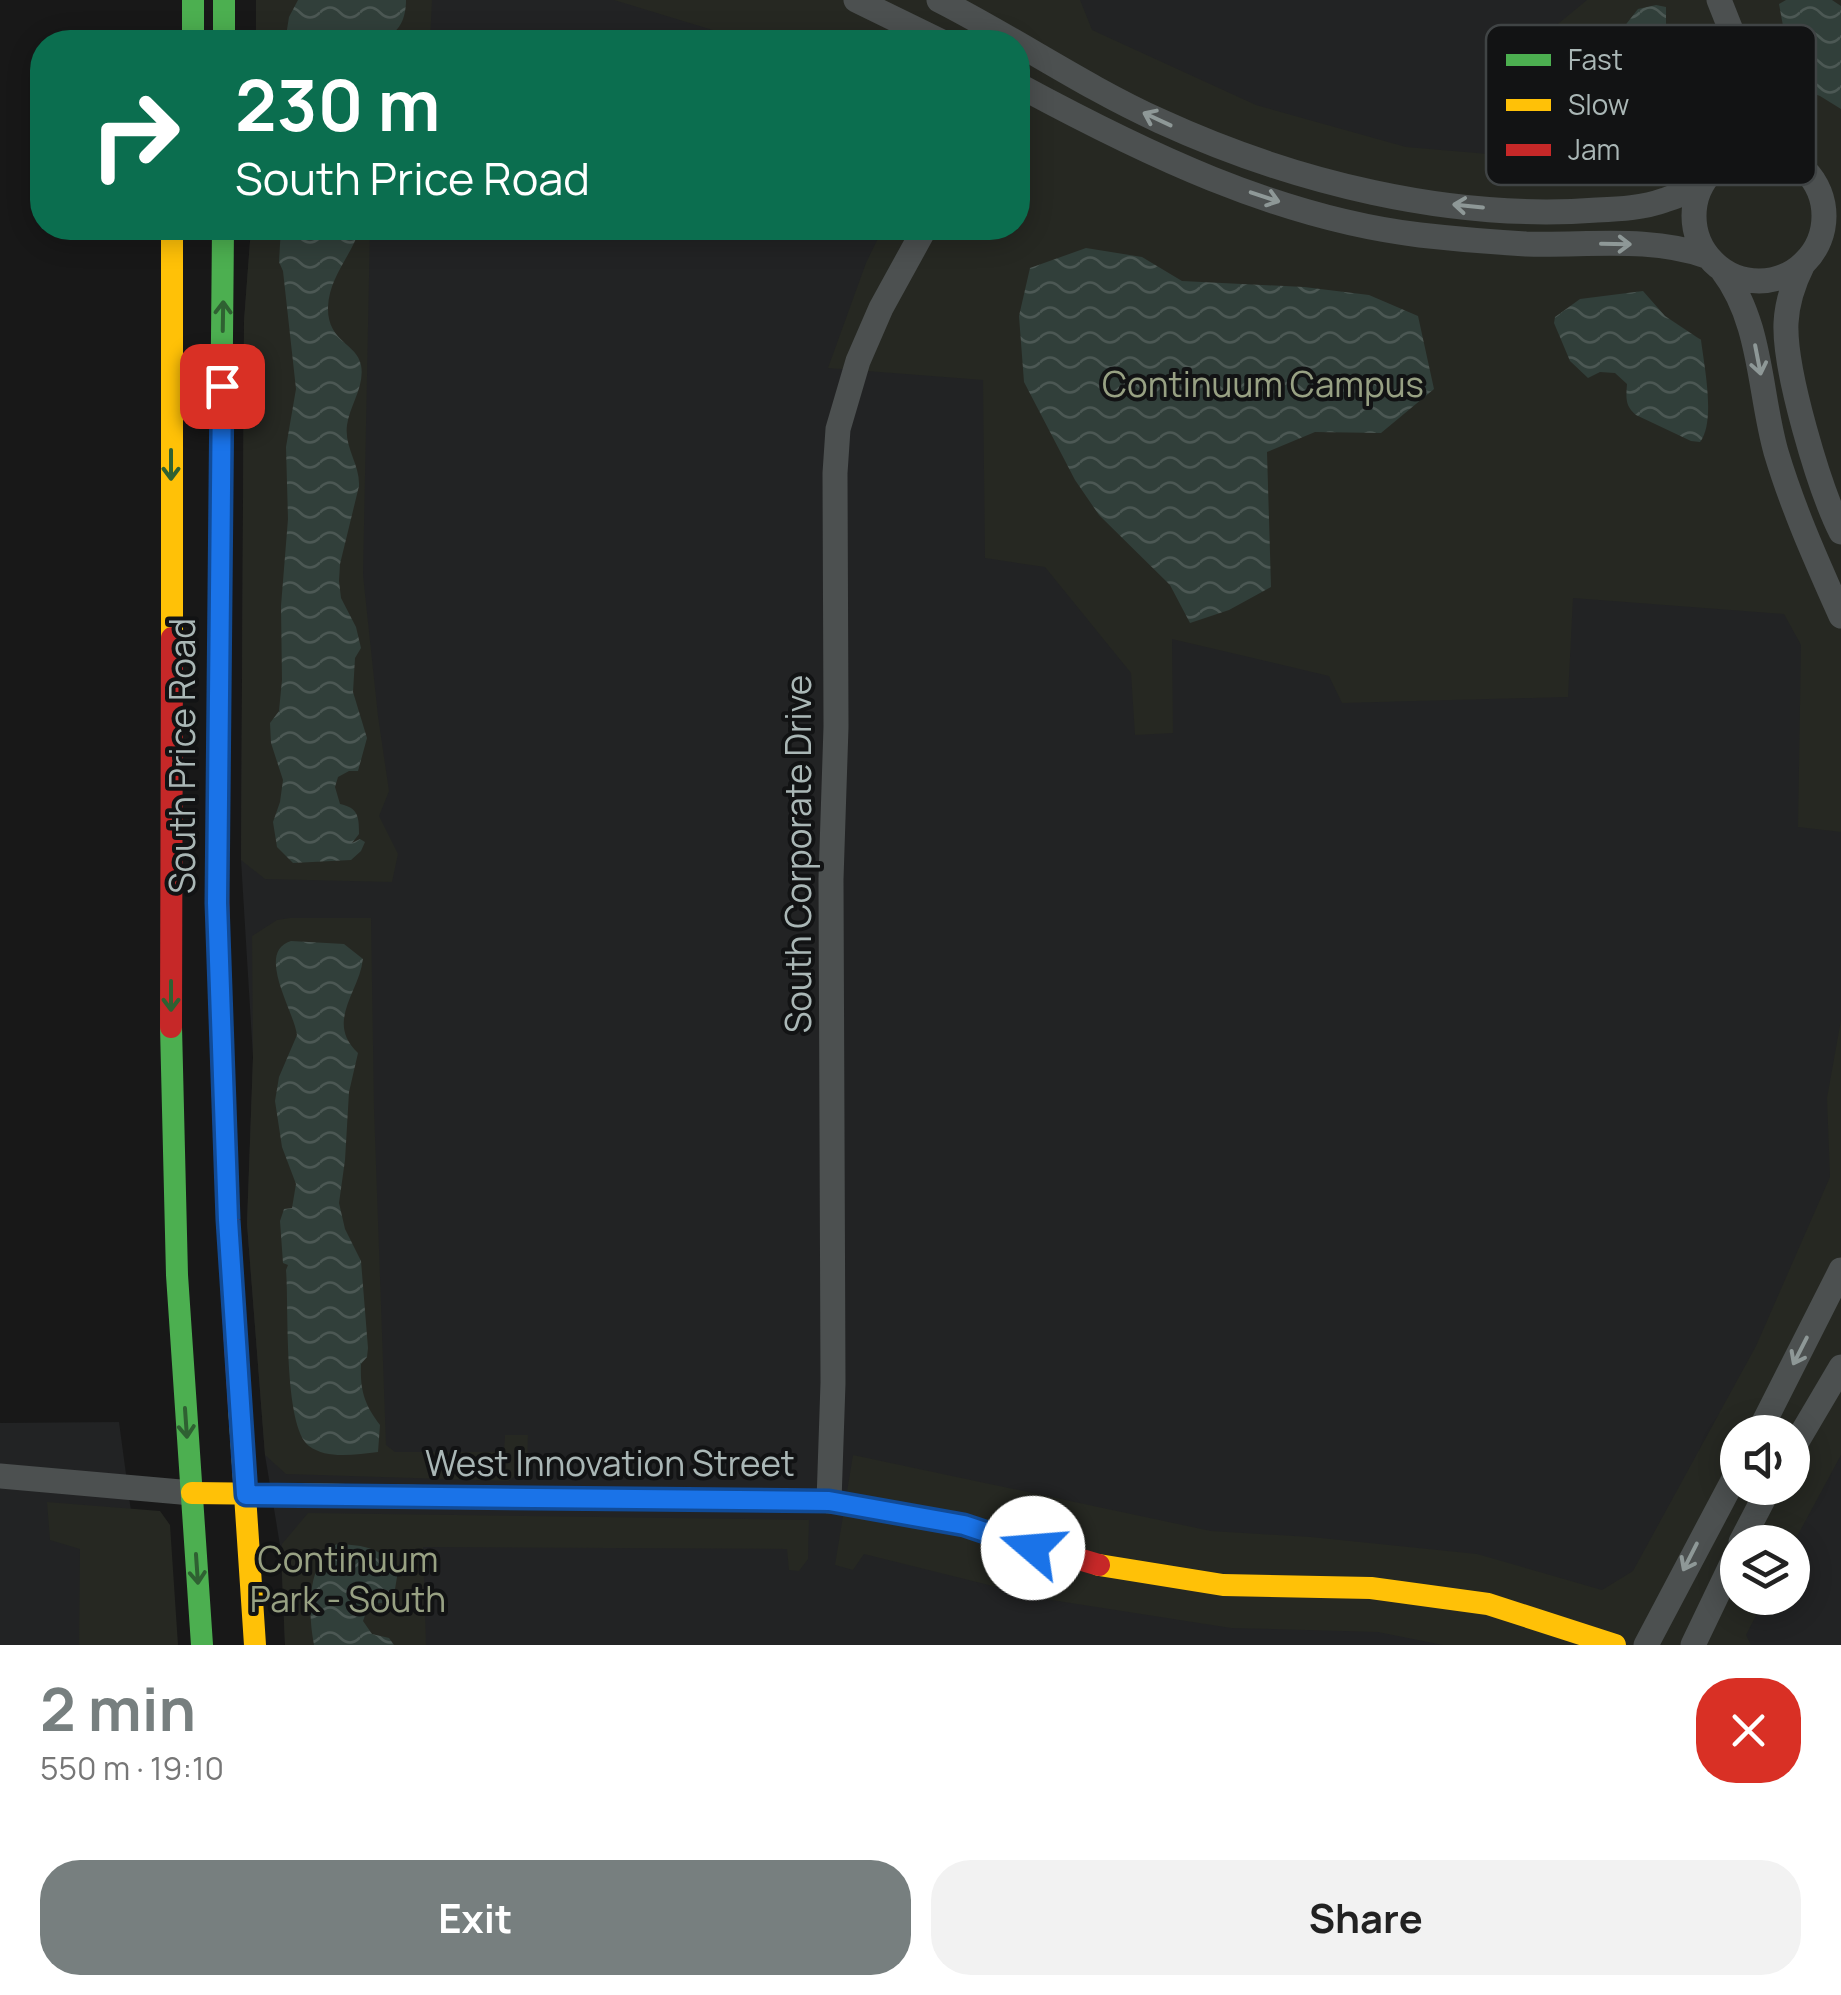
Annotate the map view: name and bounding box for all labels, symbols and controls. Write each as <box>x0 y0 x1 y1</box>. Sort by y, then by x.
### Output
legend <box>1486 25 1816 185</box>
text: Fast <box>1568 40 1623 78</box>
text: 230 m <box>235 56 440 152</box>
icon: right <box>70 70 200 200</box>
text: Slow <box>1568 85 1629 123</box>
one-way arrow <box>1142 109 1173 127</box>
text: Jam <box>1568 130 1620 168</box>
text: South Price Road <box>235 147 590 209</box>
one-way arrow <box>1249 189 1281 207</box>
one-way arrow <box>1453 196 1485 215</box>
one-way arrow <box>1598 234 1631 254</box>
one-way arrow <box>213 300 232 332</box>
one-way arrow <box>1749 343 1768 375</box>
pin <box>180 344 265 429</box>
icon: arrive <box>195 359 250 414</box>
park label: Continuum Campus <box>1102 360 1424 408</box>
one-way arrow <box>162 448 180 480</box>
street label: South Price Road <box>158 618 206 894</box>
street label: South Corporate Drive <box>774 675 822 1033</box>
one-way arrow <box>162 980 180 1012</box>
one-way arrow <box>1790 1336 1809 1365</box>
one-way arrow <box>177 1406 196 1438</box>
map controls <box>1720 1415 1810 1615</box>
button: sound <box>1720 1415 1810 1505</box>
street label: West Innovation Street <box>425 1439 795 1487</box>
position arrow <box>981 1496 1085 1600</box>
button: layers <box>1720 1525 1810 1615</box>
park label: Continuum Park - South <box>250 1535 446 1623</box>
one-way arrow <box>1680 1541 1699 1571</box>
one-way arrow <box>188 1552 207 1585</box>
text: 2 min <box>40 1667 196 1749</box>
button: close <box>1696 1678 1801 1783</box>
text: 550 m · 19:10 <box>40 1746 224 1790</box>
button: Exit <box>40 1860 911 1975</box>
button: Share <box>931 1860 1801 1975</box>

